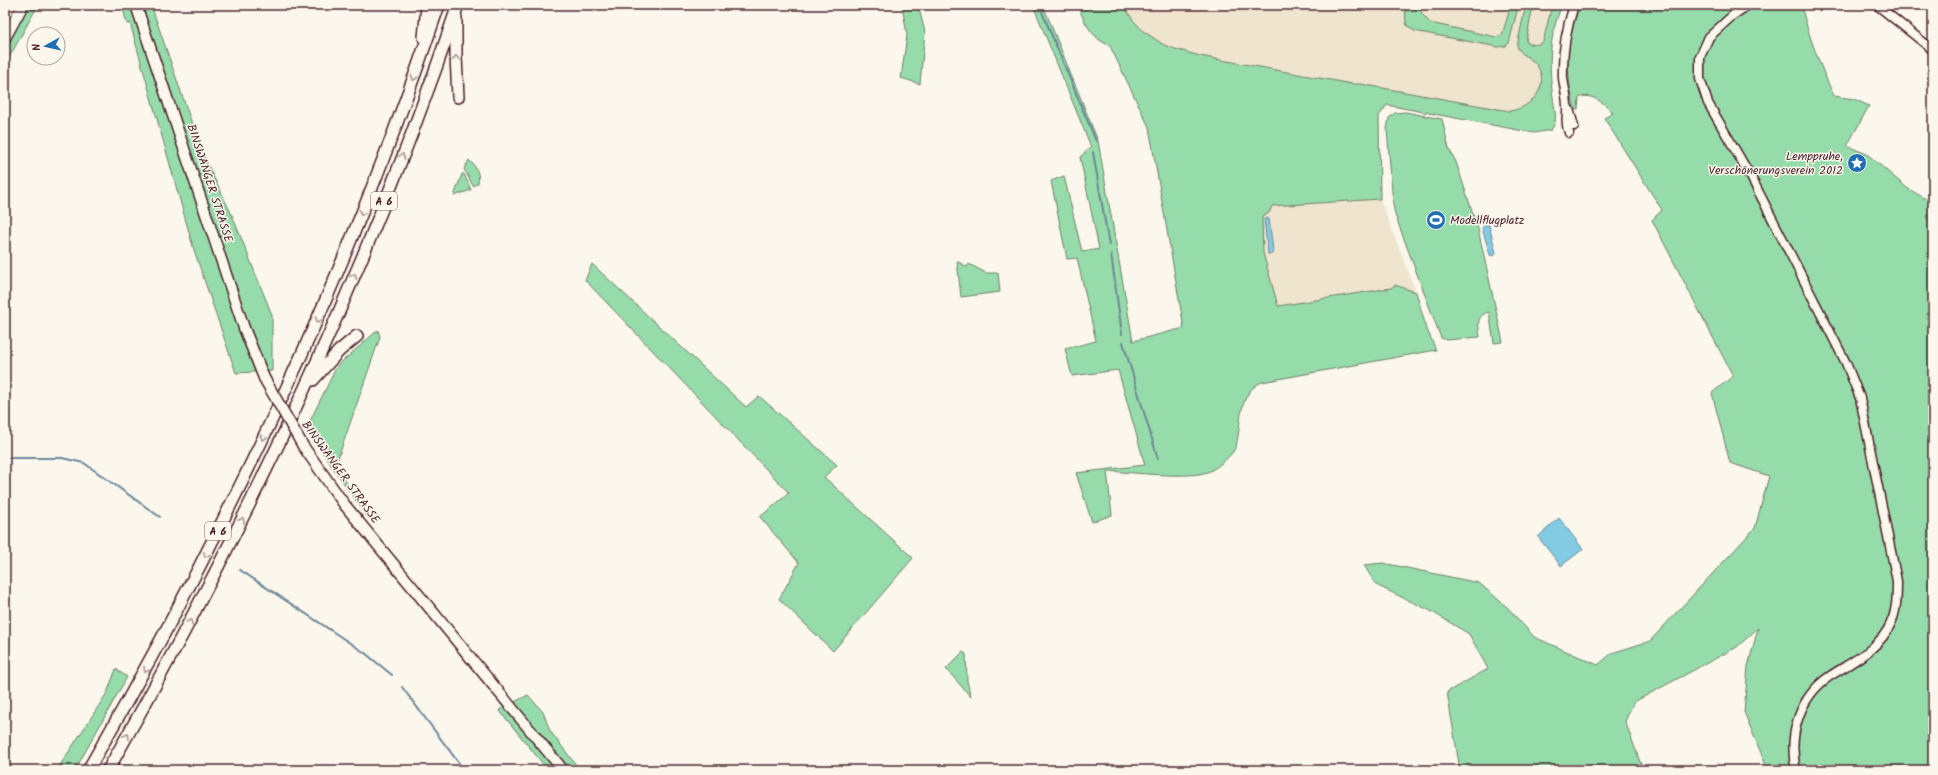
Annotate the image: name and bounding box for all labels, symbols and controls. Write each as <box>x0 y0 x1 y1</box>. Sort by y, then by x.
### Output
north arrow <box>26 26 66 66</box>
text: N <box>28 43 46 52</box>
one-way arrow <box>452 55 460 61</box>
one-way arrow <box>411 74 419 81</box>
street label: BINSWANGER STRASSE <box>181 121 238 246</box>
place label: Lemppruhe, Verschönerungsverein 2012 <box>1709 147 1843 180</box>
one-way arrow <box>397 152 405 159</box>
place icon: Lemppruhe, Verschönerungsverein 2012 <box>1846 152 1868 174</box>
road number: A 6 <box>371 192 397 210</box>
sports icon: Modellflugplatz <box>1425 209 1447 231</box>
one-way arrow <box>358 210 366 217</box>
place label: Modellflugplatz <box>1450 211 1524 230</box>
one-way arrow <box>349 273 357 280</box>
one-way arrow <box>314 317 322 324</box>
street label: BINSWANGER STRASSE <box>297 417 385 529</box>
one-way arrow <box>260 434 268 442</box>
one-way arrow <box>237 517 245 524</box>
road number: A 6 <box>205 522 231 540</box>
one-way arrow <box>203 551 211 558</box>
one-way arrow <box>185 619 193 626</box>
one-way arrow <box>143 666 150 673</box>
one-way arrow <box>123 733 130 740</box>

